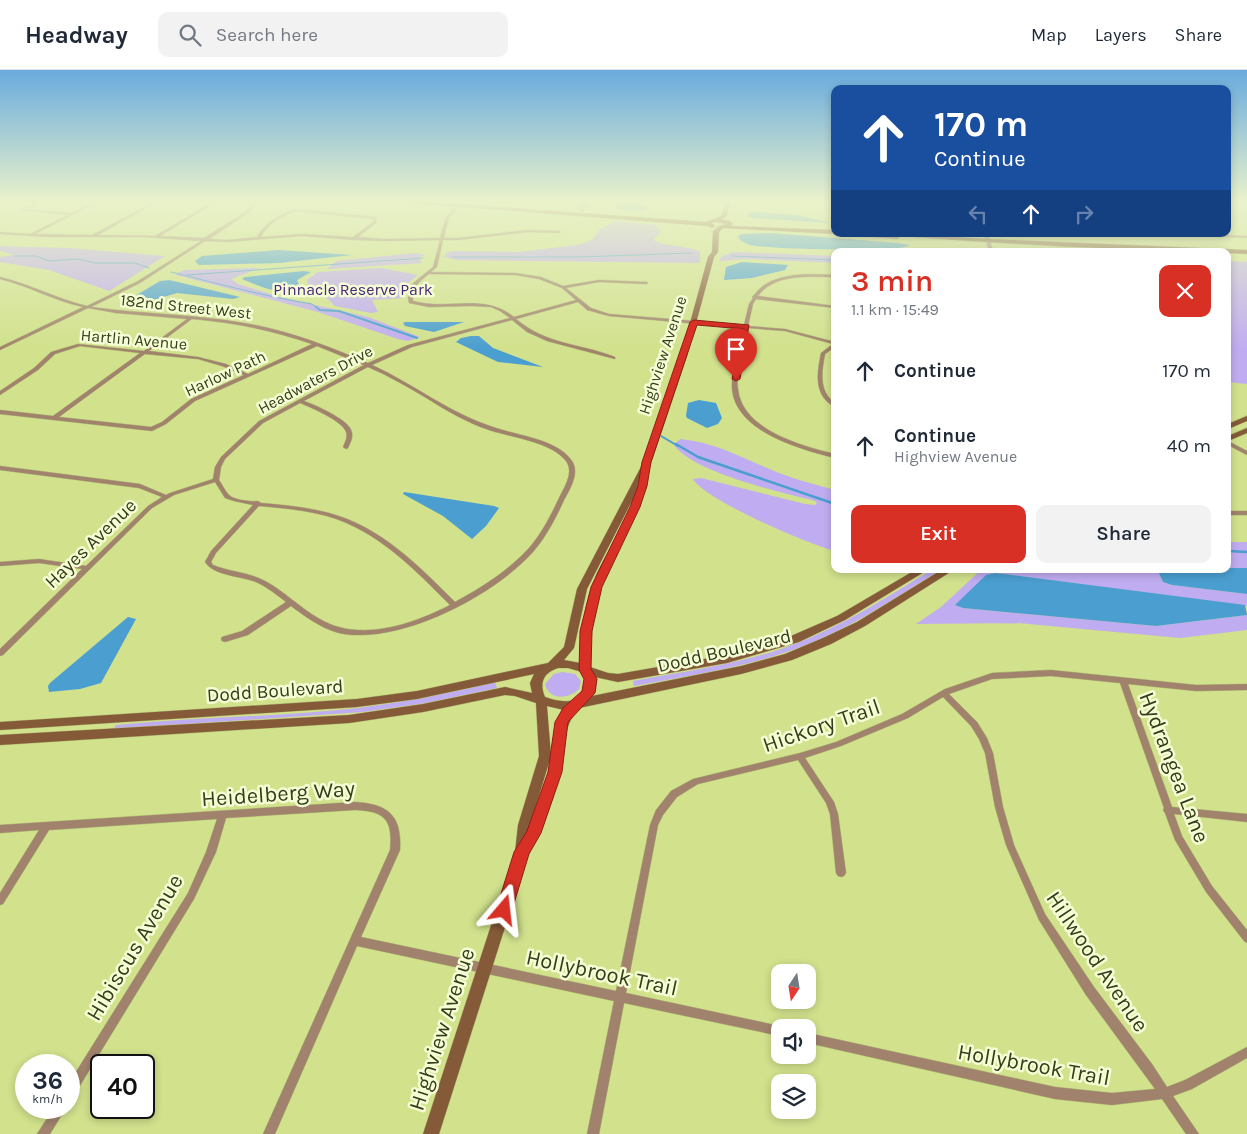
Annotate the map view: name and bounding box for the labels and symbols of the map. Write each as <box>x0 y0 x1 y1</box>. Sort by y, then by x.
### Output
park label: Pinnacle Reserve Park <box>273 280 433 299</box>
street label: 182nd Street West <box>120 290 252 323</box>
street label: Highview Avenue <box>634 294 691 417</box>
street label: Hartlin Avenue <box>80 325 188 354</box>
pin <box>715 328 757 379</box>
street label: Headwaters Drive <box>255 341 376 418</box>
street label: Harlow Path <box>182 346 269 400</box>
street label: Hayes Avenue <box>40 495 141 593</box>
street label: Dodd Boulevard <box>655 625 793 677</box>
street label: Dodd Boulevard <box>206 675 344 707</box>
street label: Hydrangea Lane <box>1133 688 1215 846</box>
street label: Hickory Trail <box>759 694 884 758</box>
street label: Heidelberg Way <box>200 776 356 812</box>
street label: Hibiscus Avenue <box>81 870 189 1025</box>
position arrow <box>477 883 529 935</box>
street label: Hillwood Avenue <box>1040 886 1154 1037</box>
street label: Hollybrook Trail <box>524 944 680 1002</box>
street label: Highview Avenue <box>403 945 480 1114</box>
north arrow <box>771 964 816 1009</box>
street label: Hollybrook Trail <box>956 1039 1112 1091</box>
speed limit sign: 40 <box>90 1054 155 1119</box>

